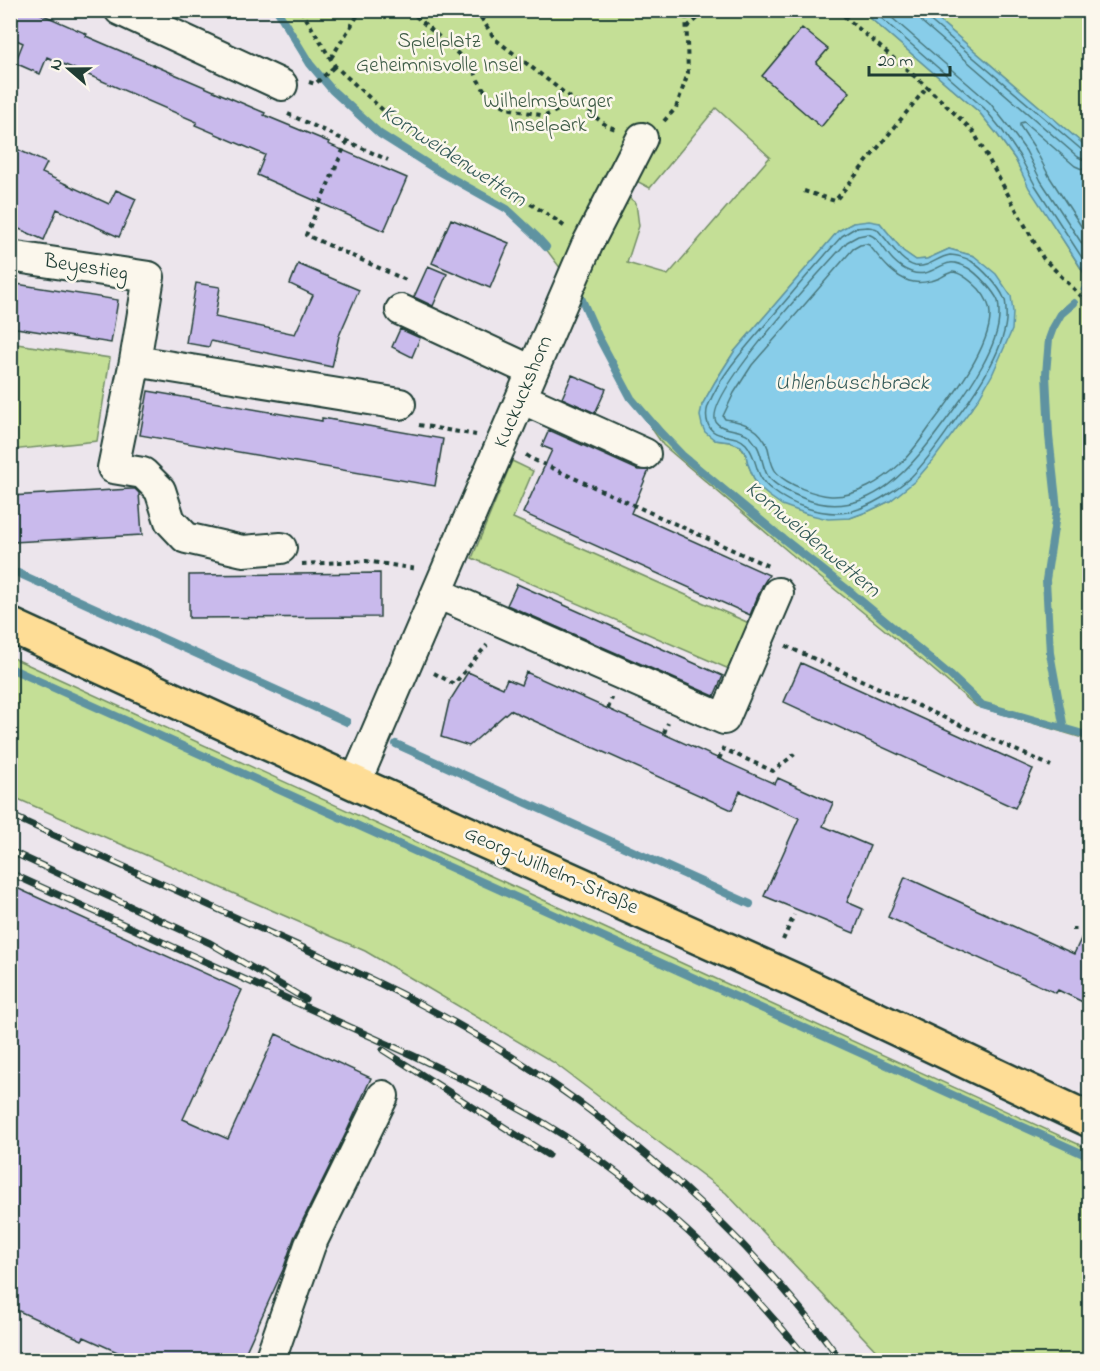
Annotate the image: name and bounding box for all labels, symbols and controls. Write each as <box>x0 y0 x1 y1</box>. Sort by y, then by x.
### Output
park label: Spielplatz Geheimnisvolle Insel <box>356 27 522 81</box>
north arrow <box>39 39 99 99</box>
scale bar <box>869 39 950 77</box>
text: 20 m <box>878 49 913 75</box>
text: N <box>44 55 70 74</box>
park label: Wilhelmsburger Inselpark <box>483 87 613 141</box>
water label: Kornweidenwettern <box>374 98 533 217</box>
street label: Beyestieg <box>40 246 130 291</box>
street label: Kuckuckshorn <box>487 331 561 453</box>
water label: Uhlenbuschbrack <box>775 368 930 400</box>
water label: Kornweidenwettern <box>737 474 887 607</box>
street label: Georg-Wilhelm-Straße <box>458 819 643 925</box>

